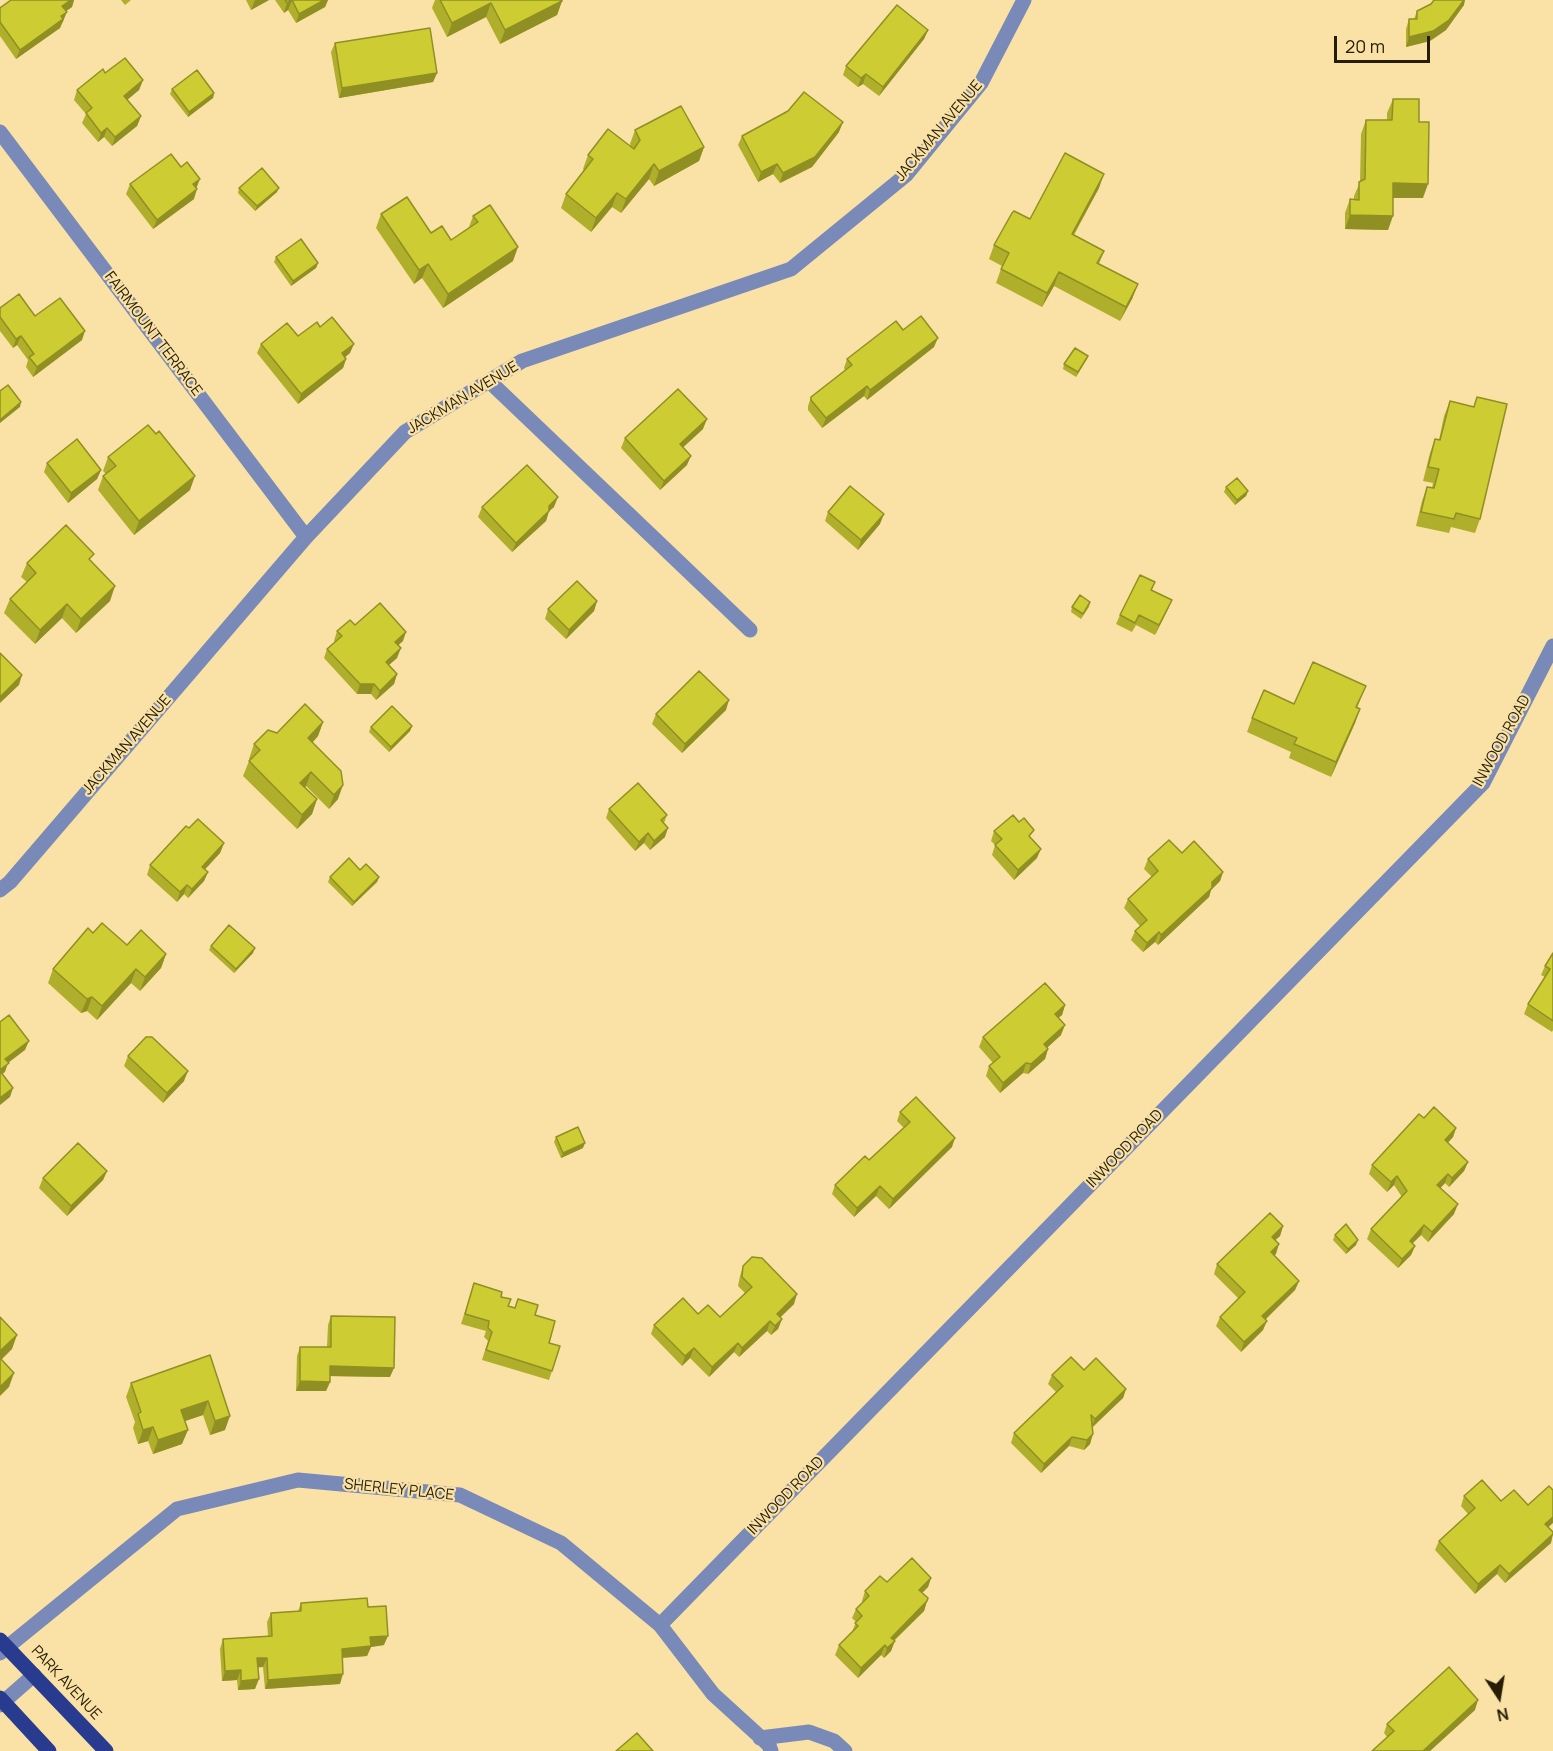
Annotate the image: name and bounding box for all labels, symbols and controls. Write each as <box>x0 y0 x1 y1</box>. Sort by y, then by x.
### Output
scale bar <box>1337 24 1433 62</box>
text: 20 m <box>1345 34 1385 58</box>
street label: JACKMAN AVENUE <box>892 77 986 185</box>
street label: FAIRMOUNT TERRACE <box>100 268 206 400</box>
street label: JACKMAN AVENUE <box>404 358 522 438</box>
street label: JACKMAN AVENUE <box>79 691 175 799</box>
street label: INWOOD ROAD <box>1469 692 1535 790</box>
street label: INWOOD ROAD <box>1083 1106 1167 1192</box>
street label: INWOOD ROAD <box>744 1453 828 1539</box>
street label: SHERLEY PLACE <box>343 1475 455 1505</box>
street label: PARK AVENUE <box>27 1642 105 1724</box>
north arrow <box>1469 1667 1529 1727</box>
text: N <box>1495 1703 1511 1727</box>

